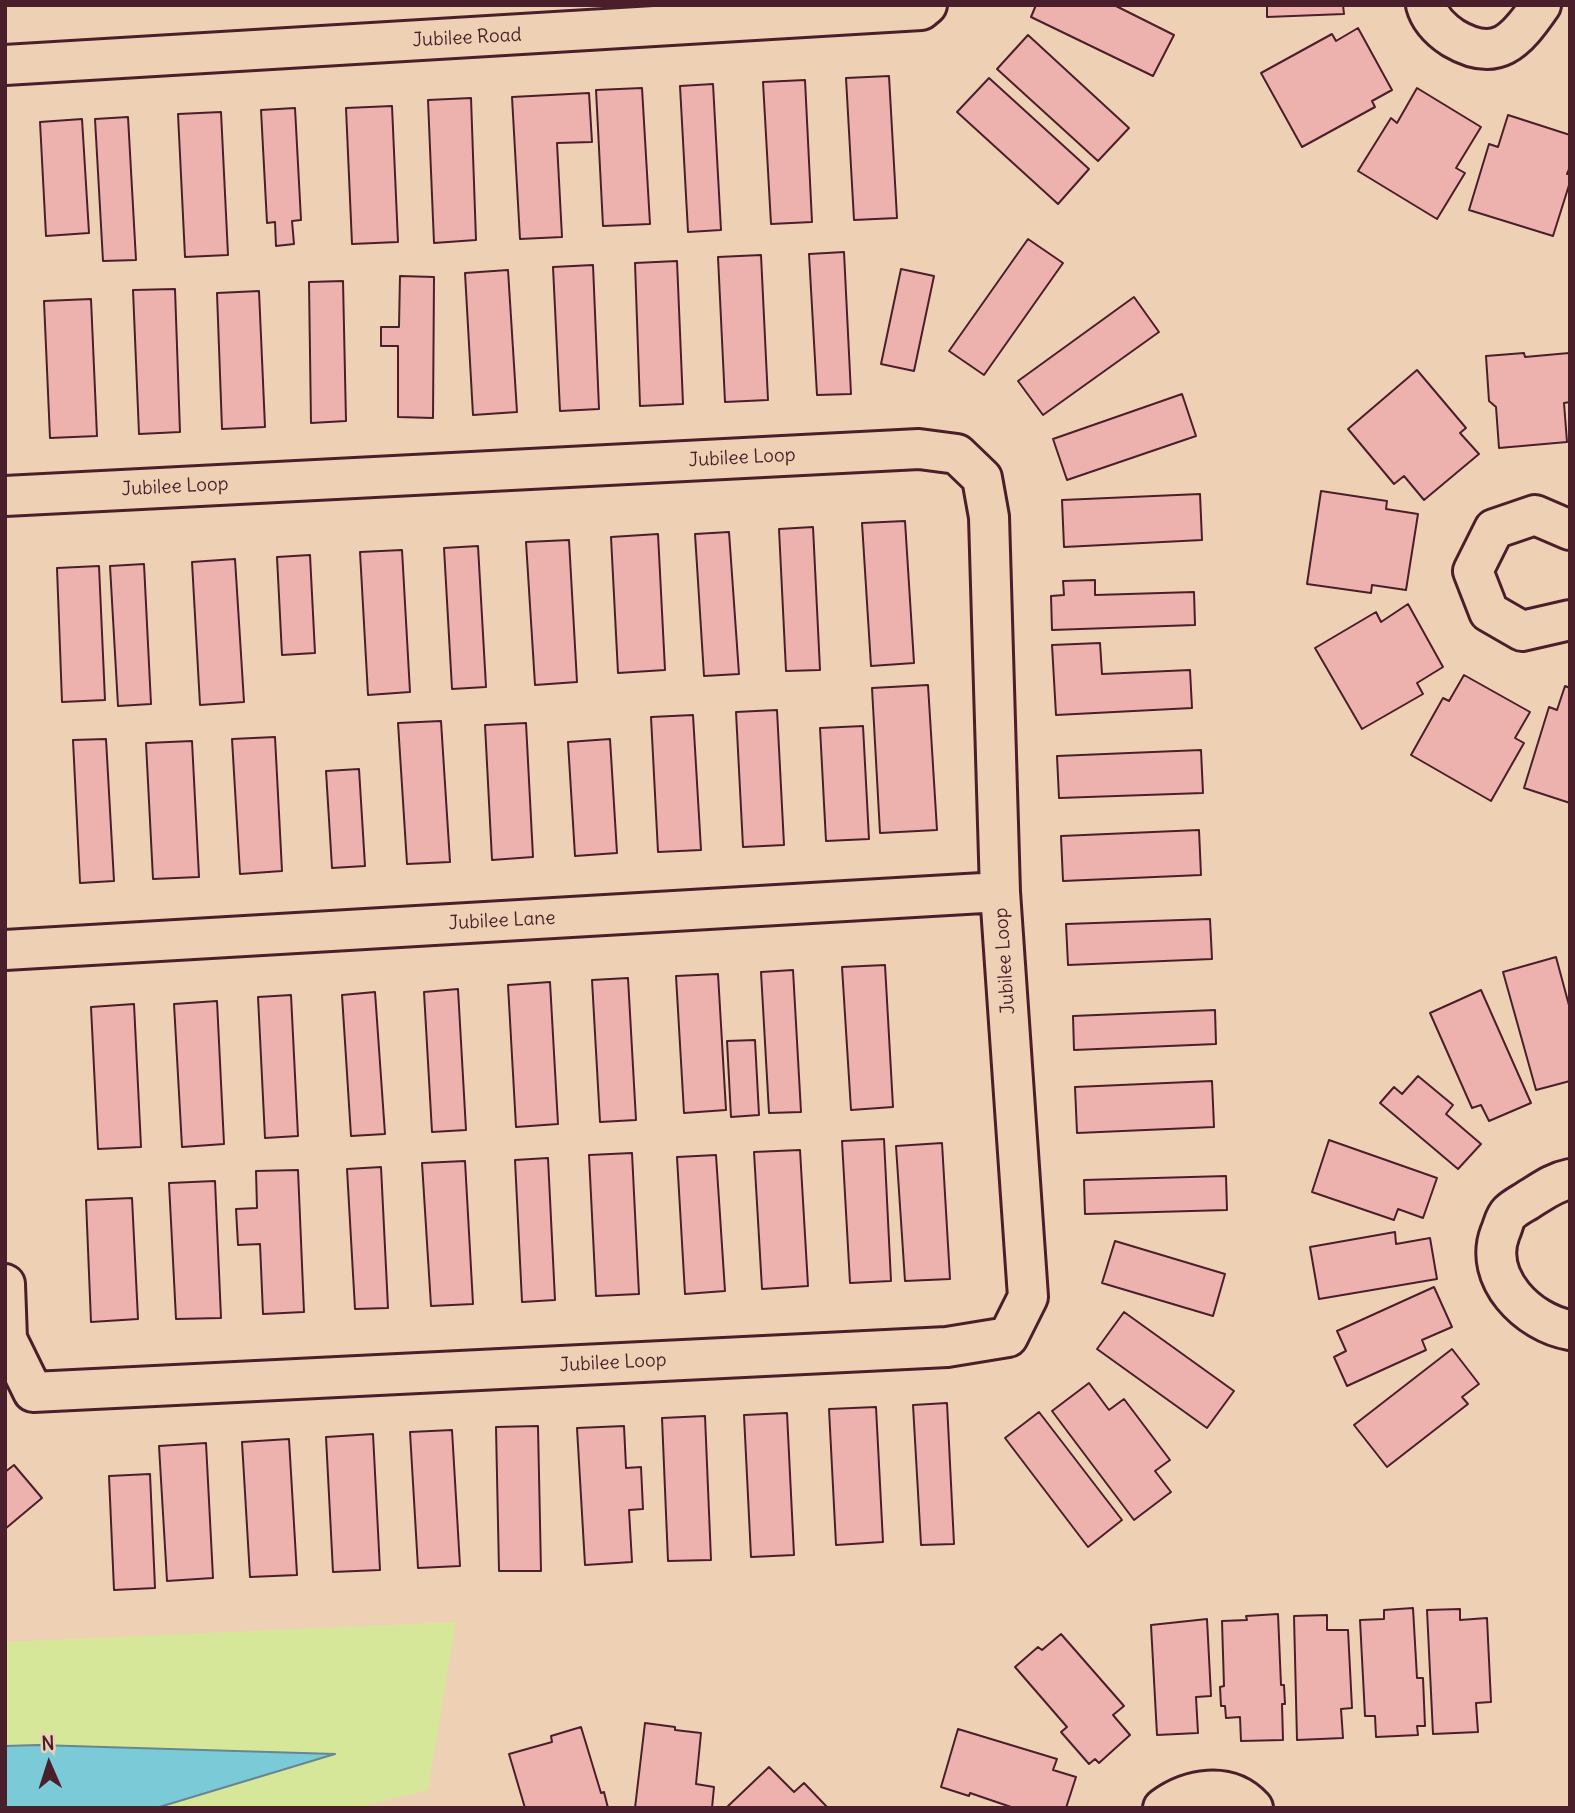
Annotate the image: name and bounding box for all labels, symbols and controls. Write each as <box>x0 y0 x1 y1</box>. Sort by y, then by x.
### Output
street label: Jubilee Road <box>412 24 522 52</box>
street label: Jubilee Loop <box>688 444 796 472</box>
street label: Jubilee Loop <box>121 473 229 501</box>
street label: Jubilee Lane <box>448 907 556 935</box>
street label: Jubilee Loop <box>990 907 1020 1015</box>
street label: Jubilee Loop <box>559 1349 667 1377</box>
north arrow <box>14 1729 84 1799</box>
text: N <box>41 1731 55 1755</box>

